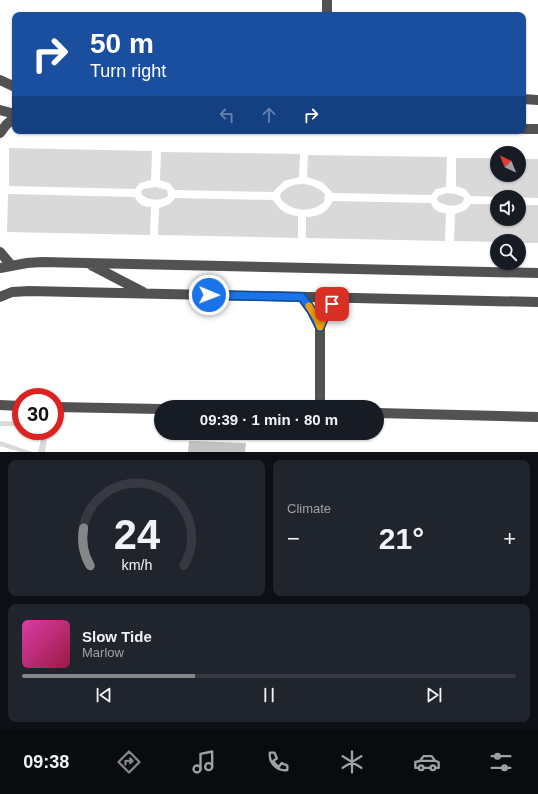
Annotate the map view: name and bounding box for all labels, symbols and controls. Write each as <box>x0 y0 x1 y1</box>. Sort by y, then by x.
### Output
icon: right <box>24 28 76 80</box>
text: 50 m <box>90 28 154 59</box>
text: Turn right <box>90 61 166 81</box>
icon: left <box>216 104 238 126</box>
icon: ahead <box>258 104 280 126</box>
icon: right <box>300 104 322 126</box>
north arrow <box>490 146 526 182</box>
map controls <box>490 146 526 270</box>
button: sound <box>490 190 526 226</box>
button: search <box>490 234 526 270</box>
position arrow <box>188 274 230 316</box>
pin <box>315 287 349 321</box>
icon: arrive <box>321 293 343 315</box>
speed limit sign: 30 <box>12 388 64 440</box>
text: 09:39 · 1 min · 80 m <box>200 411 338 428</box>
text: Climate <box>287 501 331 516</box>
text: 24 <box>113 511 160 558</box>
text: 21° <box>379 522 424 555</box>
text: − <box>287 526 300 551</box>
text: + <box>503 526 516 551</box>
text: km/h <box>121 557 152 573</box>
text: Slow Tide <box>82 628 152 645</box>
text: Marlow <box>82 645 124 660</box>
icon: previous <box>93 684 115 706</box>
icon: pause <box>258 684 280 706</box>
icon: next <box>423 684 445 706</box>
icon: directions <box>115 748 143 776</box>
icon: music <box>190 748 218 776</box>
icon: phone <box>264 748 292 776</box>
icon: climate <box>338 748 366 776</box>
icon: car <box>413 748 441 776</box>
icon: filters <box>487 748 515 776</box>
text: 09:38 <box>23 752 69 772</box>

